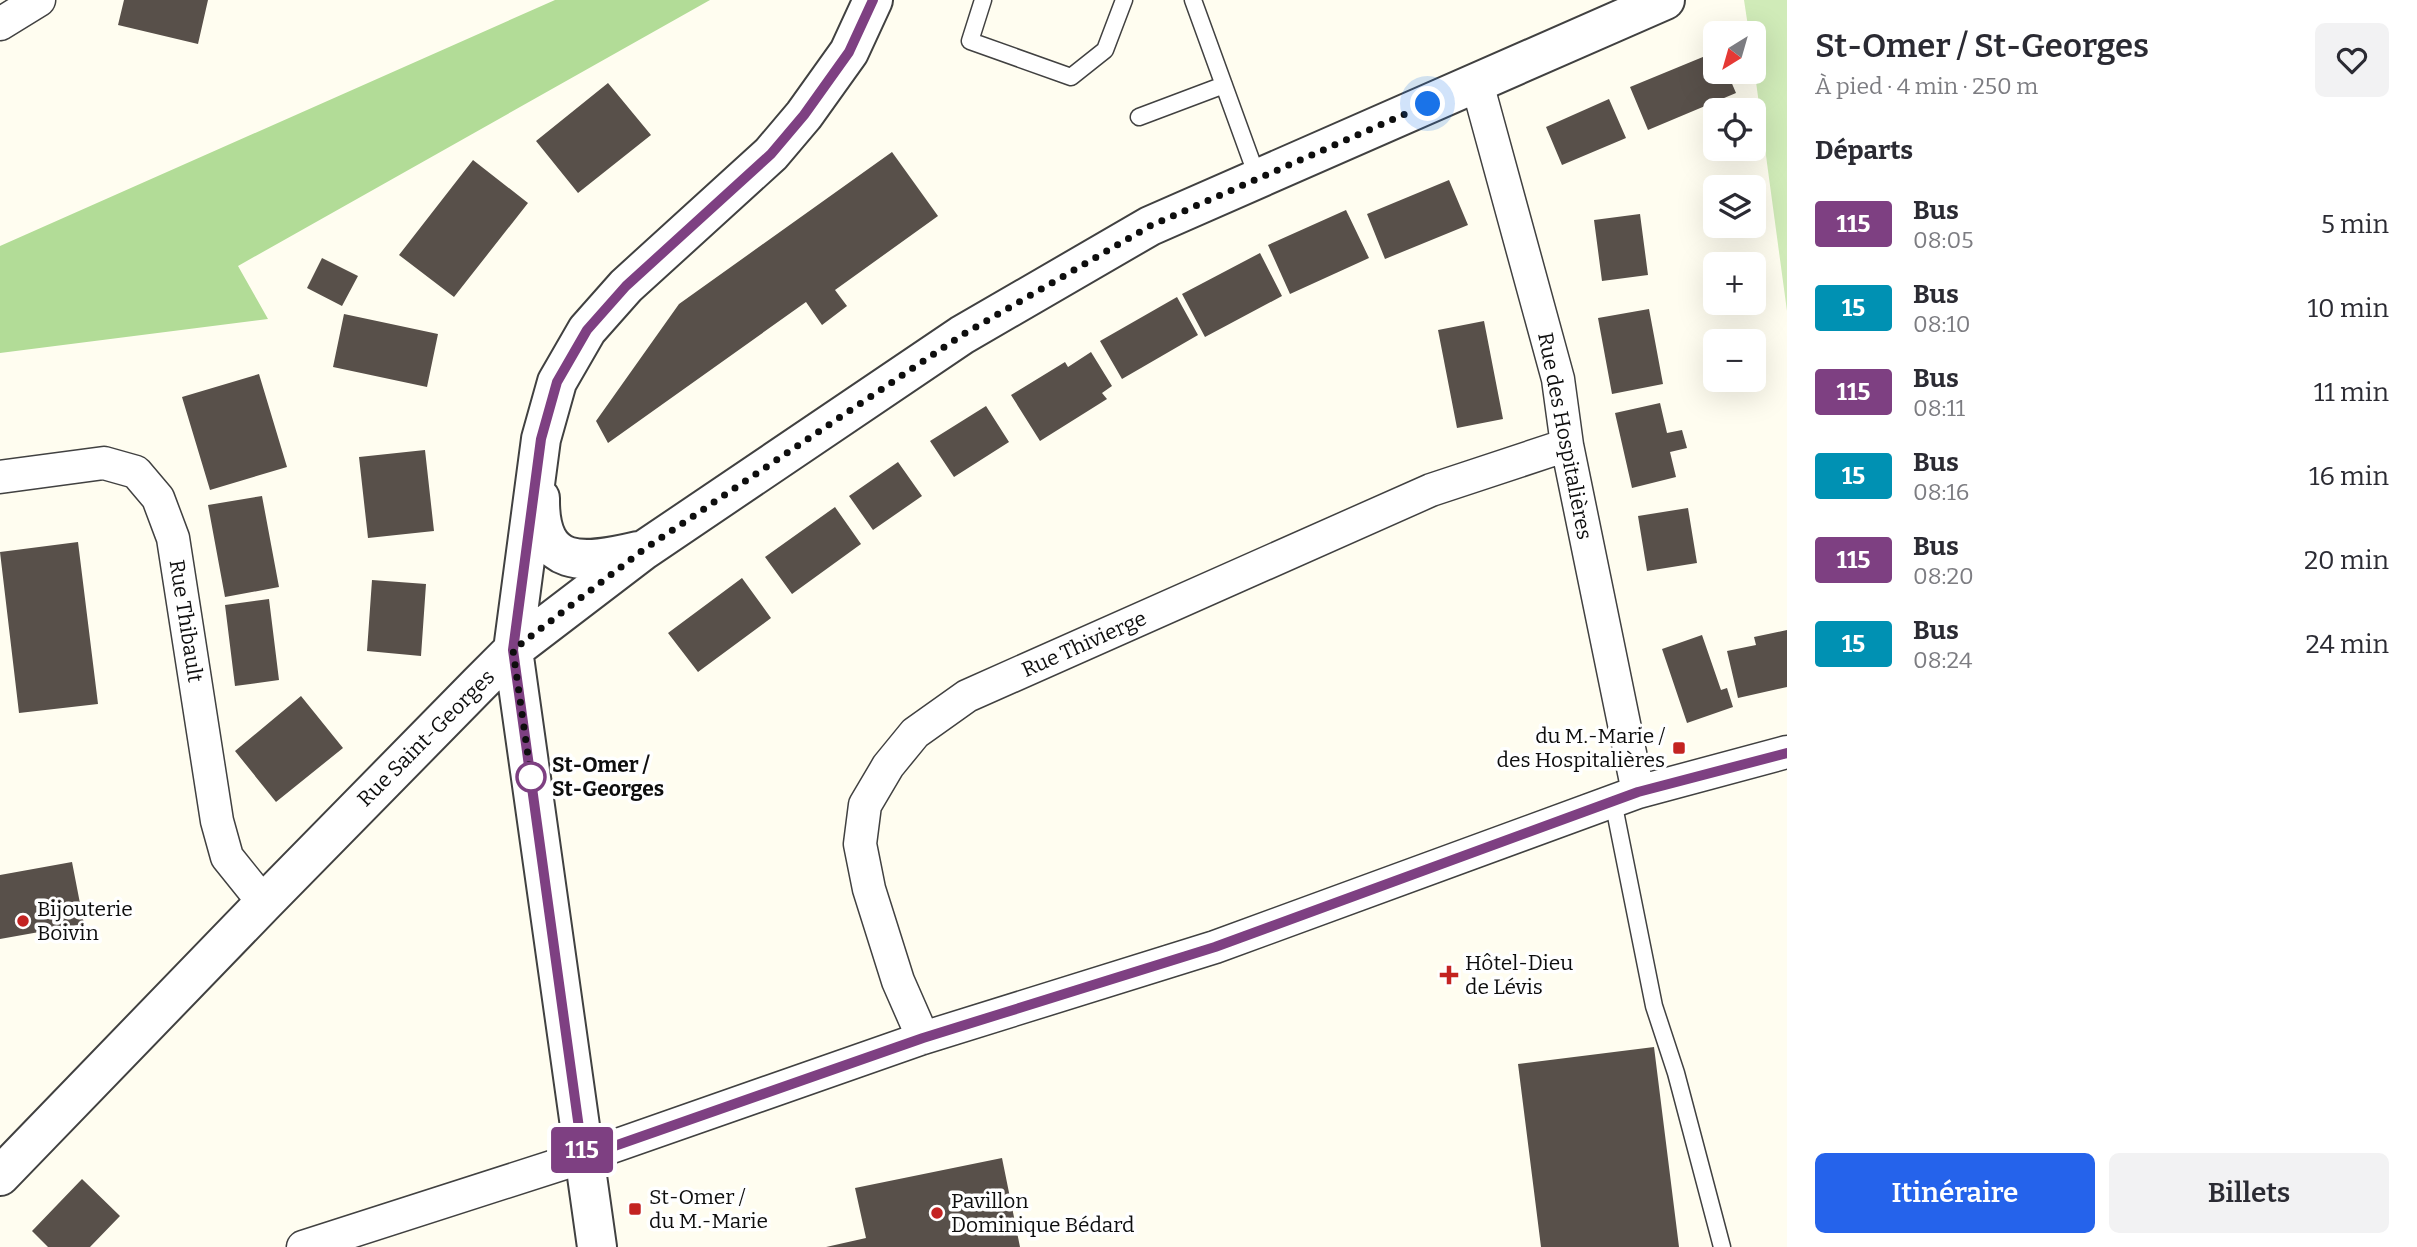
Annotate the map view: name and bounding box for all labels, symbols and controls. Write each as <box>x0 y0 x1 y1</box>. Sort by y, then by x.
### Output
north arrow <box>1703 21 1766 84</box>
map controls <box>1703 21 1766 392</box>
button: heart <box>2315 23 2389 97</box>
text: St-Omer / St-Georges <box>1815 26 2149 66</box>
text: À pied · 4 min · 250 m <box>1815 72 2038 100</box>
your location <box>1410 86 1445 121</box>
button: locate <box>1703 98 1766 161</box>
text: Départs <box>1815 135 1913 166</box>
button: layers <box>1703 175 1766 238</box>
text: Bus <box>1913 195 1959 226</box>
text: 5 min <box>2321 209 2389 240</box>
text: 115 <box>1837 210 1870 238</box>
text: 08:05 <box>1913 226 1973 254</box>
button: + <box>1703 252 1766 315</box>
text: Bus <box>1913 279 1959 310</box>
text: 10 min <box>2308 293 2389 324</box>
text: 15 <box>1842 294 1865 322</box>
text: 08:10 <box>1913 310 1971 338</box>
button: − <box>1703 329 1766 392</box>
street label: Rue des Hospitalières <box>1532 330 1598 542</box>
text: Bus <box>1913 363 1959 394</box>
text: 11 min <box>2314 377 2389 408</box>
text: 115 <box>1837 378 1870 406</box>
text: 08:11 <box>1913 394 1965 422</box>
text: Bus <box>1913 447 1959 478</box>
text: 16 min <box>2309 461 2389 492</box>
text: 15 <box>1842 462 1865 490</box>
text: 08:16 <box>1913 478 1969 506</box>
text: Bus <box>1913 531 1959 562</box>
text: 20 min <box>2304 545 2389 576</box>
text: 115 <box>1837 546 1870 574</box>
street label: Rue Thibault <box>163 558 209 685</box>
text: 08:20 <box>1913 562 1974 590</box>
street label: Rue Thivierge <box>1018 605 1150 683</box>
text: Bus <box>1913 615 1959 646</box>
text: 24 min <box>2305 629 2389 660</box>
text: 15 <box>1842 630 1865 658</box>
text: 08:24 <box>1913 646 1972 674</box>
street label: Rue Saint-Georges <box>352 664 500 812</box>
place label: du M.-Marie / des Hospitalières <box>1497 723 1665 773</box>
marker: du M.-Marie / des Hospitalières <box>1671 740 1687 756</box>
place label: St-Omer / St-Georges <box>552 752 664 802</box>
marker: St-Omer / St-Georges <box>516 762 546 792</box>
place label: Bijouterie Boivin <box>37 896 133 946</box>
marker: Bijouterie Boivin <box>15 913 31 929</box>
place label: Hôtel-Dieu de Lévis <box>1465 950 1573 1000</box>
marker: Hôtel-Dieu de Lévis <box>1439 965 1459 985</box>
line badge: 115 <box>542 1127 622 1173</box>
text: 115 <box>565 1136 599 1164</box>
button: Itinéraire <box>1815 1153 2095 1233</box>
button: Billets <box>2109 1153 2389 1233</box>
place label: St-Omer / du M.-Marie <box>649 1184 768 1234</box>
place label: Pavillon Dominique Bédard <box>951 1188 1134 1238</box>
marker: St-Omer / du M.-Marie <box>627 1201 643 1217</box>
marker: Pavillon Dominique Bédard <box>929 1205 945 1221</box>

